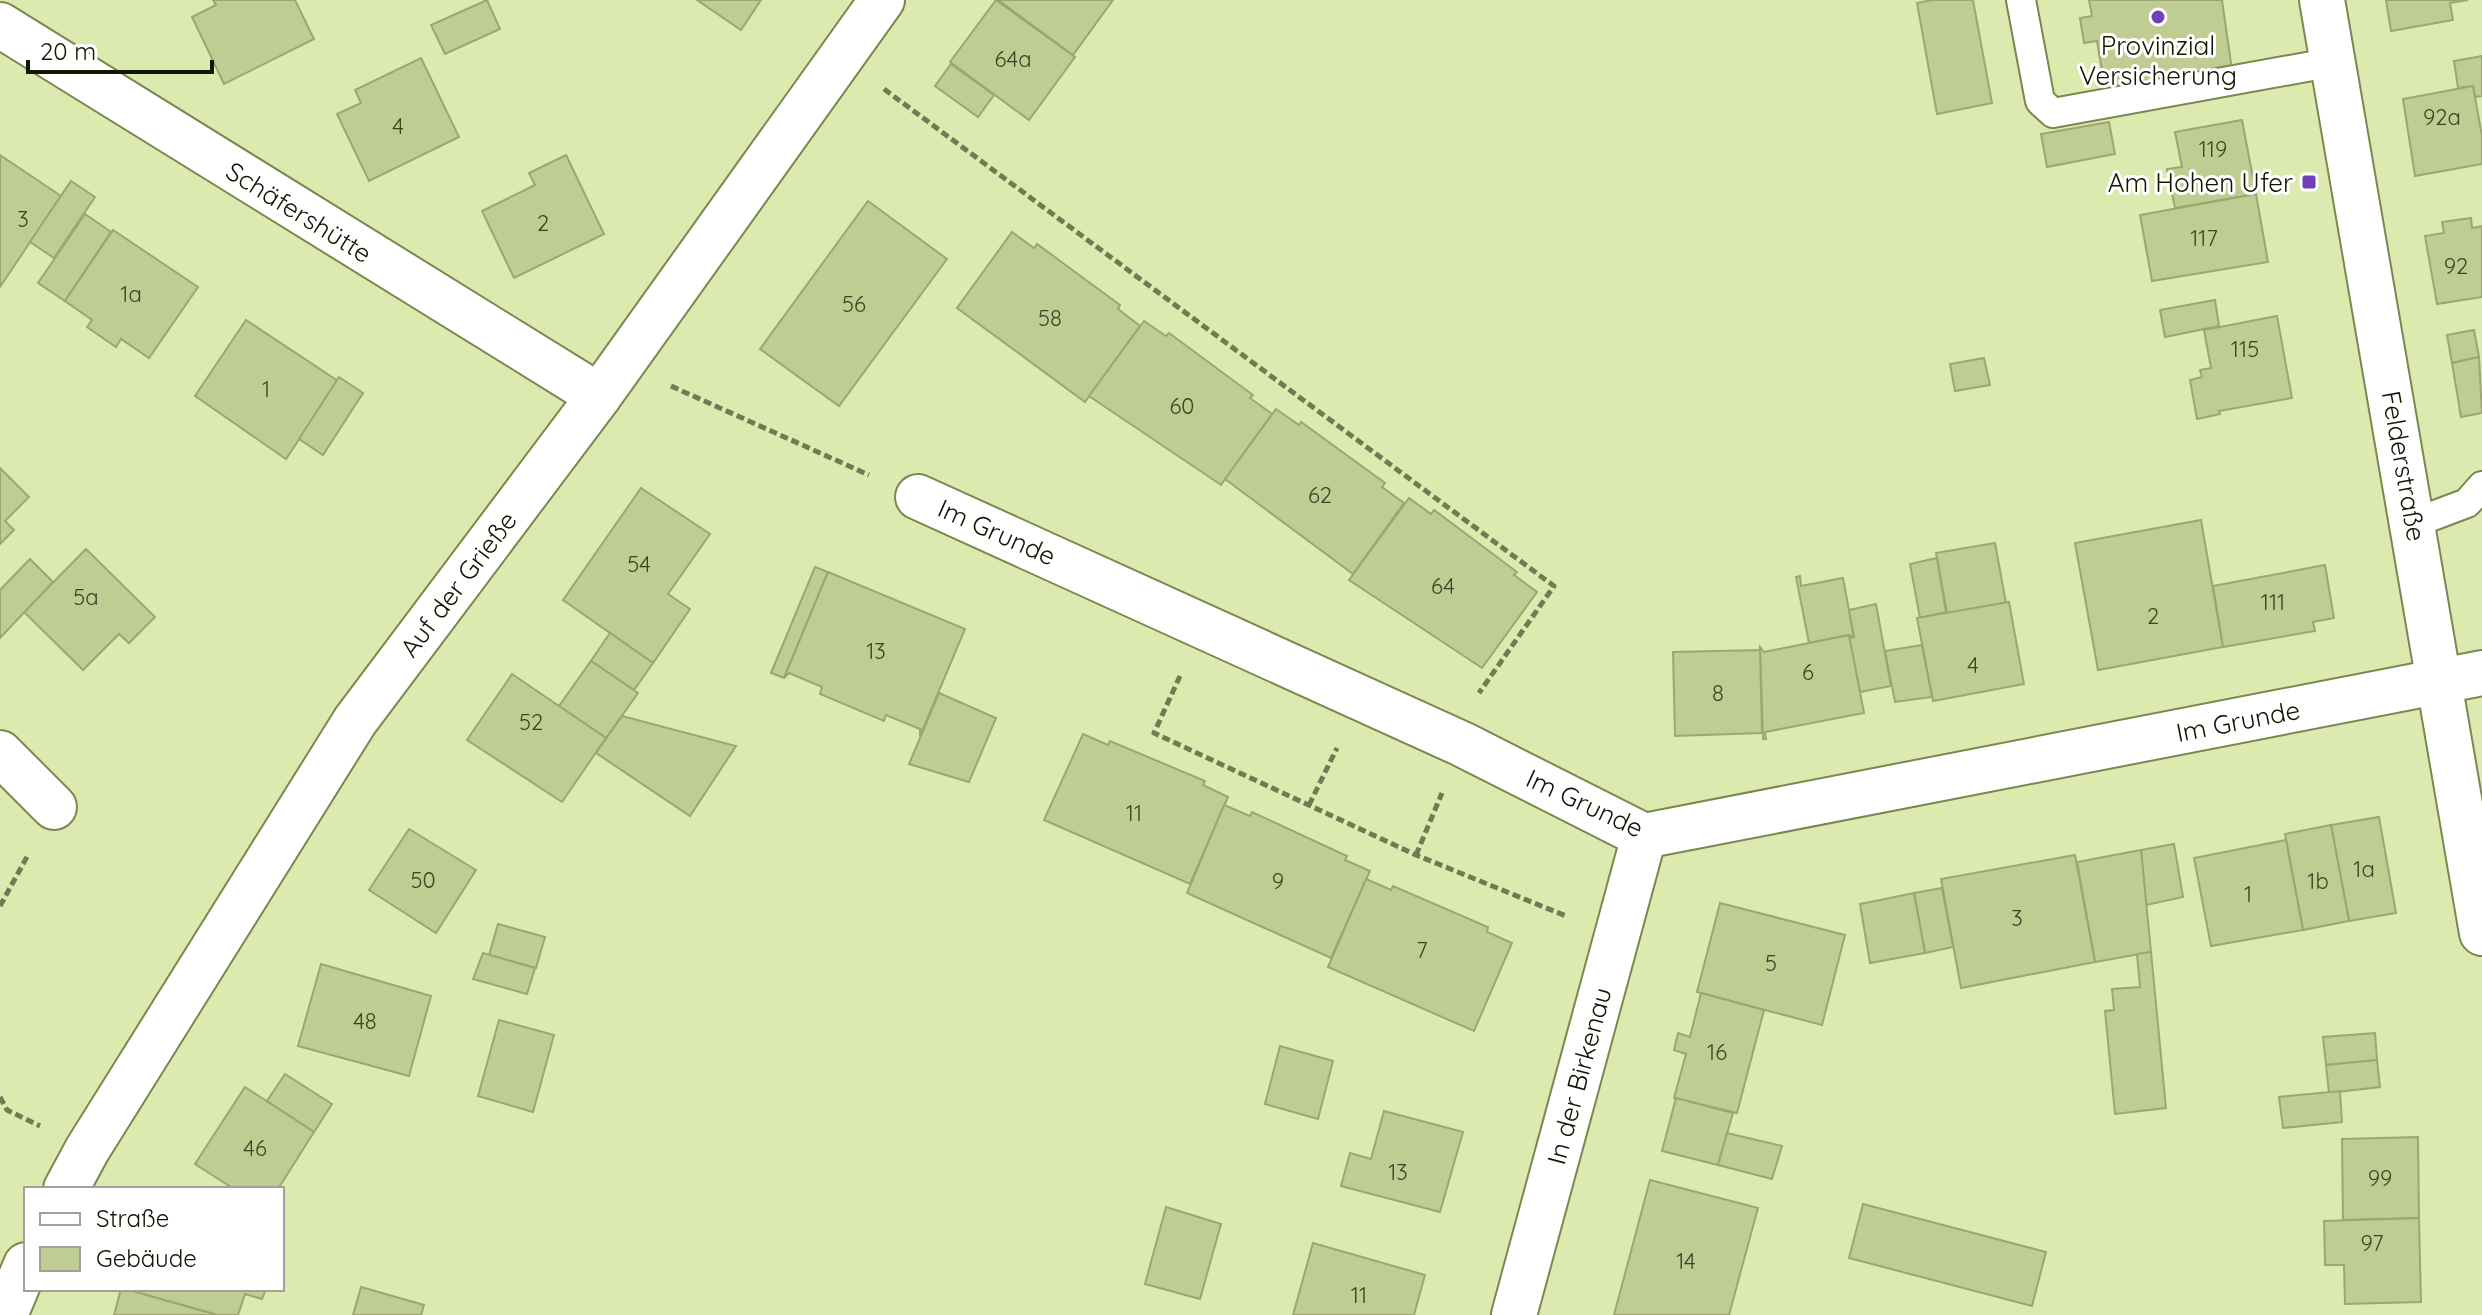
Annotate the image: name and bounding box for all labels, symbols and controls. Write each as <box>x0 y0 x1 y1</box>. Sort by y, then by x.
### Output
marker: Provinzial Versicherung <box>2149 8 2167 26</box>
scale bar <box>28 24 212 74</box>
place label: Provinzial Versicherung <box>2079 29 2237 92</box>
text: 20 m <box>40 36 96 66</box>
house number: 64a <box>994 45 1032 73</box>
house number: 92a <box>2423 103 2461 131</box>
house number: 4 <box>392 112 404 140</box>
house number: 119 <box>2199 135 2227 163</box>
street label: Schäfershütte <box>220 154 378 270</box>
place label: Am Hohen Ufer <box>2108 166 2293 199</box>
marker: Am Hohen Ufer <box>2300 173 2318 191</box>
house number: 3 <box>17 205 29 233</box>
house number: 2 <box>537 209 549 237</box>
house number: 117 <box>2190 224 2218 252</box>
house number: 92 <box>2444 252 2468 280</box>
house number: 1a <box>120 280 142 308</box>
house number: 56 <box>842 290 866 318</box>
house number: 58 <box>1038 304 1062 332</box>
house number: 115 <box>2231 335 2259 363</box>
house number: 1 <box>262 375 270 403</box>
street label: Felderstraße <box>2375 388 2433 544</box>
house number: 60 <box>1170 392 1194 420</box>
house number: 62 <box>1308 481 1332 509</box>
street label: Im Grunde <box>933 491 1061 573</box>
street label: Auf der Grieße <box>392 505 524 663</box>
house number: 54 <box>627 550 651 578</box>
house number: 64 <box>1431 572 1455 600</box>
house number: 5a <box>73 583 99 611</box>
house number: 111 <box>2261 588 2285 616</box>
house number: 2 <box>2147 602 2159 630</box>
house number: 13 <box>866 637 886 665</box>
house number: 4 <box>1967 651 1979 679</box>
house number: 6 <box>1802 658 1814 686</box>
house number: 8 <box>1712 679 1724 707</box>
street label: Im Grunde <box>2173 693 2303 749</box>
house number: 52 <box>519 708 543 736</box>
street label: Im Grunde <box>1521 761 1649 845</box>
house number: 11 <box>1126 799 1142 827</box>
house number: 1a <box>2353 855 2375 883</box>
house number: 50 <box>410 866 436 894</box>
house number: 9 <box>1272 867 1284 895</box>
house number: 1b <box>2307 867 2329 895</box>
house number: 1 <box>2244 880 2252 908</box>
house number: 3 <box>2011 904 2023 932</box>
house number: 7 <box>1416 936 1428 964</box>
house number: 5 <box>1765 949 1777 977</box>
street label: In der Birkenau <box>1540 984 1618 1168</box>
house number: 48 <box>353 1007 377 1035</box>
house number: 16 <box>1707 1038 1727 1066</box>
house number: 46 <box>243 1134 267 1162</box>
house number: 13 <box>1388 1158 1408 1186</box>
house number: 99 <box>2368 1164 2392 1192</box>
legend <box>24 1187 284 1291</box>
text: Straße <box>96 1203 169 1233</box>
house number: 97 <box>2361 1229 2383 1257</box>
text: Gebäude <box>96 1243 197 1273</box>
house number: 14 <box>1676 1247 1696 1275</box>
house number: 11 <box>1351 1281 1367 1309</box>

